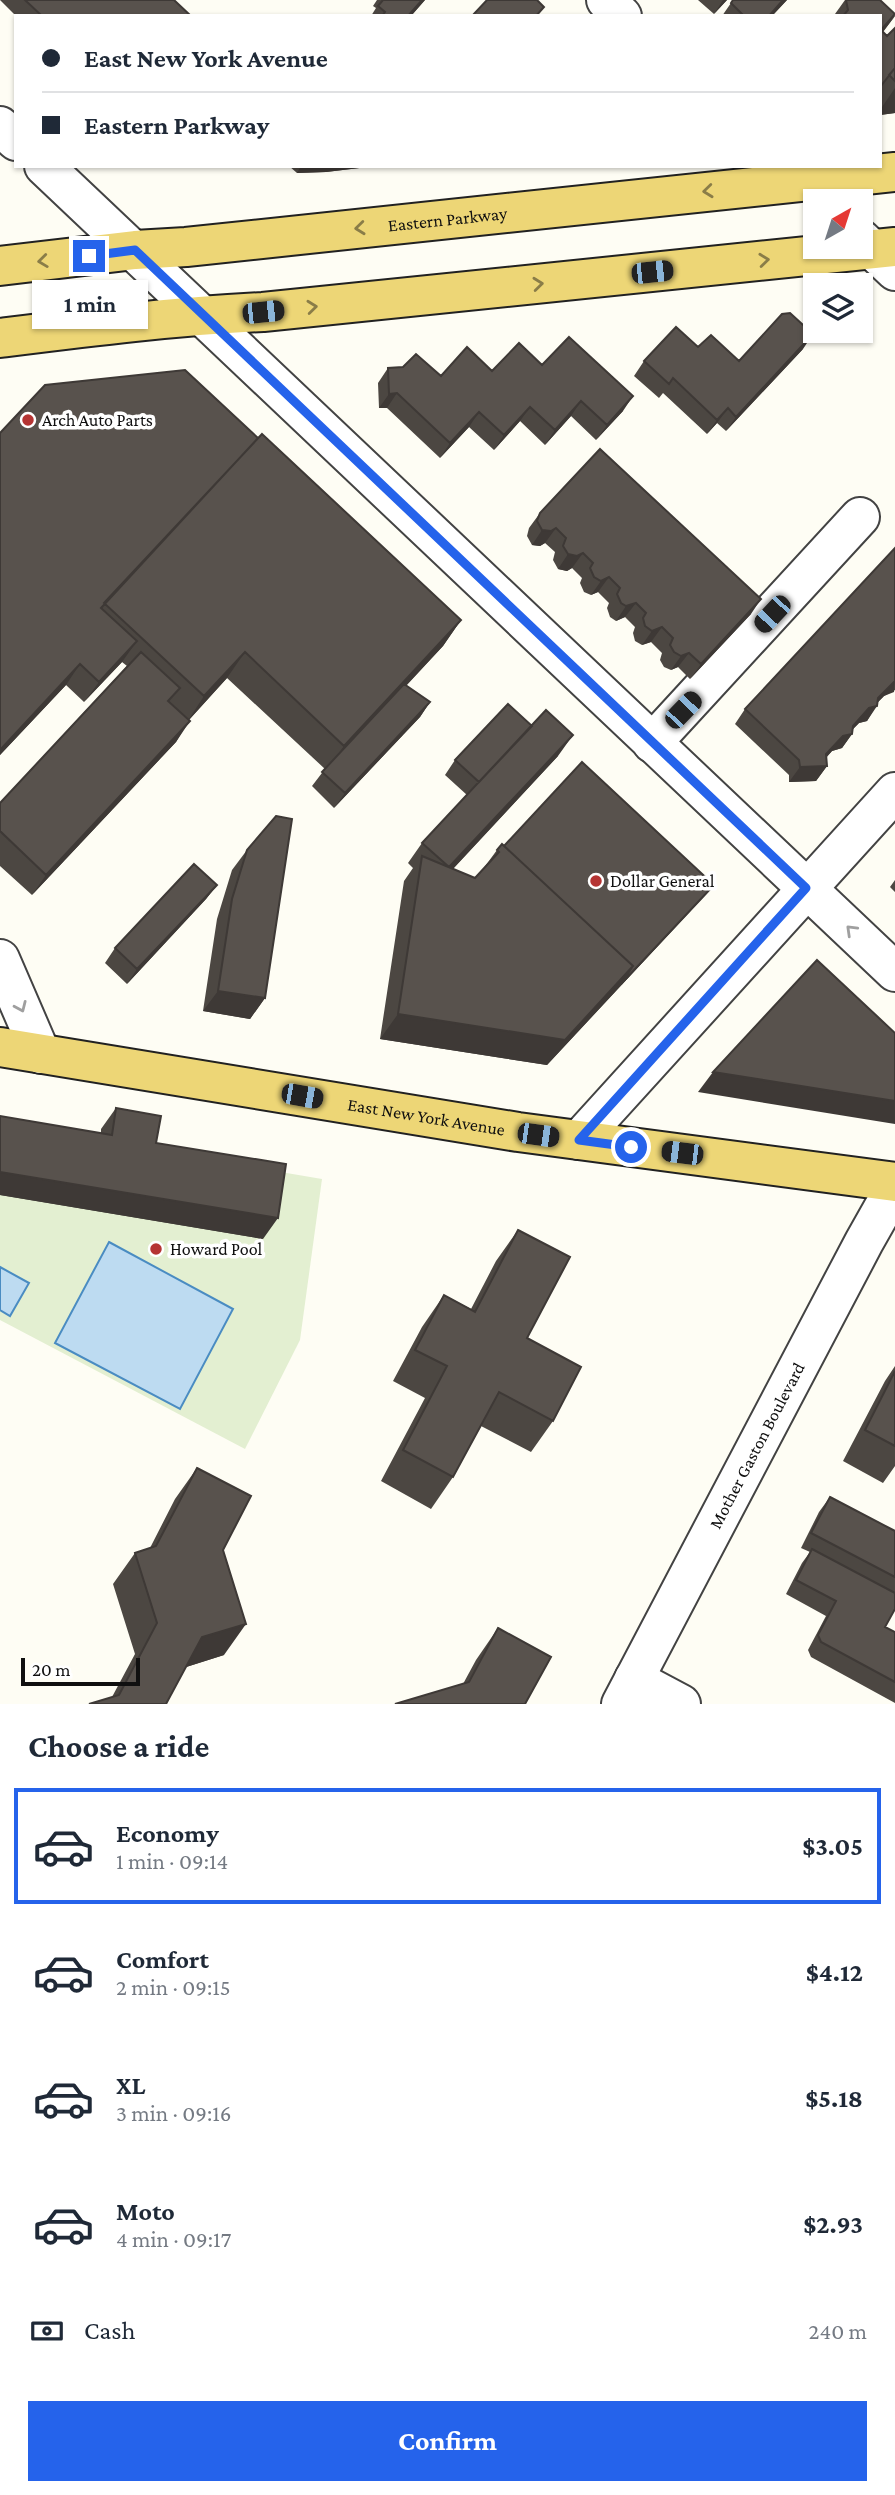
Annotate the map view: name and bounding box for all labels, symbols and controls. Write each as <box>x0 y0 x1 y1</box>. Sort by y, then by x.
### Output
text: East New York Avenue <box>84 44 328 73</box>
text: Eastern Parkway <box>84 111 269 140</box>
one-way arrow <box>702 184 714 199</box>
north arrow <box>803 189 873 259</box>
map controls <box>803 189 873 343</box>
street label: Eastern Parkway <box>387 203 509 236</box>
one-way arrow <box>354 221 366 236</box>
route end <box>73 240 105 272</box>
one-way arrow <box>758 253 770 268</box>
one-way arrow <box>37 254 49 269</box>
car <box>631 259 674 285</box>
button: layers <box>803 273 873 343</box>
one-way arrow <box>533 277 544 292</box>
callout: 1 min <box>31 280 147 330</box>
text: 1 min <box>64 291 116 317</box>
car <box>242 299 285 325</box>
one-way arrow <box>306 300 317 315</box>
place label: Arch Auto Parts <box>42 410 153 430</box>
marker: Arch Auto Parts <box>20 412 36 428</box>
car <box>750 591 795 637</box>
car <box>661 688 706 732</box>
place label: Dollar General <box>610 871 715 891</box>
marker: Dollar General <box>588 873 604 889</box>
one-way arrow <box>846 925 859 938</box>
one-way arrow <box>13 999 27 1012</box>
car <box>280 1082 325 1110</box>
street label: East New York Avenue <box>346 1094 507 1140</box>
car <box>516 1122 561 1148</box>
route start <box>615 1131 647 1163</box>
car <box>660 1140 705 1166</box>
place label: Howard Pool <box>170 1239 263 1259</box>
marker: Howard Pool <box>148 1241 164 1257</box>
street label: Mother Gaston Boulevard <box>705 1359 809 1532</box>
scale bar <box>21 1655 140 1687</box>
text: 20 m <box>32 1659 71 1680</box>
text: Choose a ride <box>28 1728 209 1764</box>
icon: car <box>32 1815 95 1878</box>
text: Economy <box>116 1819 219 1848</box>
text: $3.05 <box>802 1832 863 1861</box>
text: 1 min · 09:14 <box>116 1848 228 1874</box>
icon: car <box>32 1941 95 2004</box>
text: Comfort <box>116 1945 209 1974</box>
text: $4.12 <box>806 1958 863 1987</box>
text: 2 min · 09:15 <box>116 1974 231 2000</box>
icon: car <box>32 2067 95 2130</box>
text: XL <box>116 2071 145 2100</box>
text: $5.18 <box>805 2084 863 2113</box>
text: 3 min · 09:16 <box>116 2100 232 2126</box>
icon: car <box>32 2193 95 2256</box>
text: Moto <box>116 2197 175 2226</box>
text: $2.93 <box>803 2210 863 2239</box>
text: 4 min · 09:17 <box>116 2226 231 2252</box>
icon: cash <box>28 2312 66 2350</box>
text: Cash <box>84 2316 135 2345</box>
text: 240 m <box>808 2318 867 2344</box>
button: Confirm <box>28 2401 867 2481</box>

